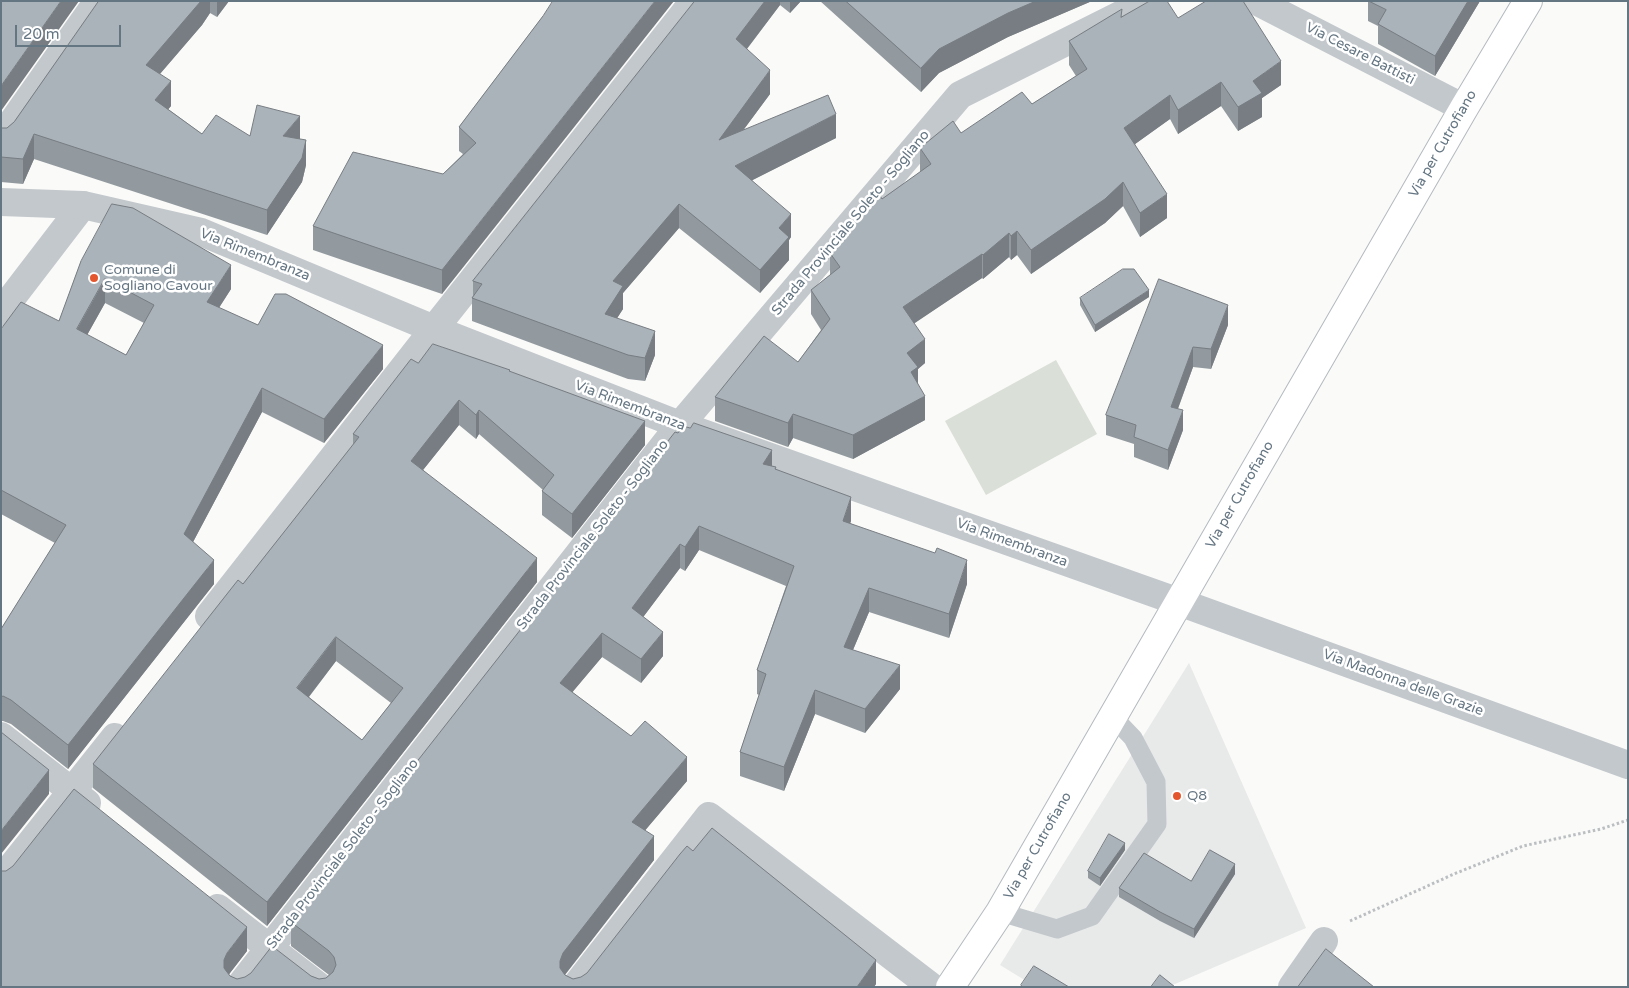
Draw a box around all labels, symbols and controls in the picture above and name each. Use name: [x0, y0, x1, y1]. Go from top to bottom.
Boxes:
scale bar: [18, 15, 124, 47]
street label: Via Cesare Battisti: [1303, 19, 1417, 89]
text: 20 m: [23, 25, 60, 43]
street label: Via per Cutrofiano: [1405, 87, 1481, 201]
street label: Strada Provinciale Soleto - Sogliano: [769, 127, 933, 319]
street label: Via Rimembranza: [198, 225, 312, 285]
place label: Comune di Sogliano Cavour: [104, 262, 213, 294]
marker: Comune di Sogliano Cavour: [88, 272, 100, 284]
street label: Via Rimembranza: [572, 377, 688, 435]
street label: Strada Provinciale Soleto - Sogliano: [514, 437, 672, 633]
street label: Via per Cutrofiano: [1202, 438, 1278, 552]
street label: Via Rimembranza: [954, 515, 1070, 571]
street label: Via Madonna delle Grazie: [1321, 646, 1485, 720]
street label: Strada Provinciale Soleto - Sogliano: [264, 756, 422, 952]
place label: Q8: [1187, 788, 1207, 804]
street label: Via per Cutrofiano: [1000, 789, 1076, 903]
marker: Q8: [1171, 790, 1183, 802]

